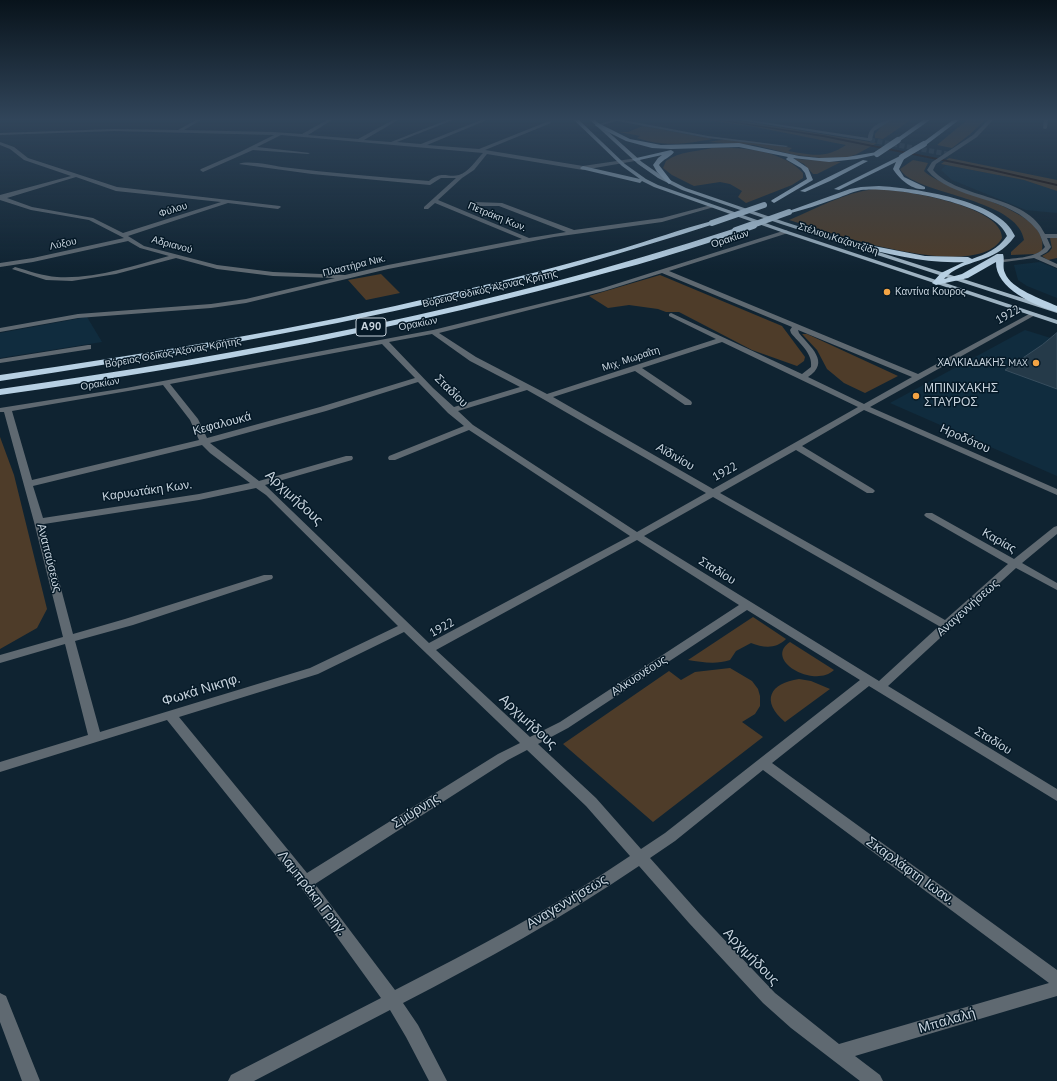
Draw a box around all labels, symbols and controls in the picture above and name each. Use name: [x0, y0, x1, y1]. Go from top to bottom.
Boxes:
street label: Φύλου: [157, 200, 189, 220]
street label: Πετράκη Κων.: [466, 200, 528, 234]
street label: Στέλιου Καζαντζίδη: [796, 220, 880, 258]
street label: Ορακίων: [709, 227, 751, 251]
street label: Αδριανού: [150, 234, 194, 256]
street label: Λύξου: [48, 235, 78, 253]
street label: Πλαστήρα Νικ.: [321, 252, 387, 280]
street label: Βόρειος Οδικός Άξονας Κρήτης: [421, 268, 559, 310]
place label: Καντίνα Κουρος: [895, 286, 966, 298]
marker: Καντίνα Κουρος: [882, 287, 892, 297]
street label: 1922: [993, 302, 1023, 328]
street label: Ορακίων: [398, 314, 438, 334]
road number: Α90: [356, 318, 386, 336]
street label: Βόρειος Οδικός Άξονας Κρήτης: [104, 335, 242, 371]
street label: Μιχ. Μωραΐτη: [601, 344, 661, 374]
place label: ΧΑΛΚΙΑΔΑΚΗΣ MAX: [937, 357, 1028, 369]
marker: ΧΑΛΚΙΑΔΑΚΗΣ MAX: [1031, 358, 1041, 368]
street label: Σταδίου: [431, 372, 471, 410]
street label: Ορακίων: [80, 375, 120, 393]
place label: ΜΠΙΝΙΧΑΚΗΣ ΣΤΑΥΡΟΣ: [924, 382, 998, 410]
marker: ΜΠΙΝΙΧΑΚΗΣ ΣΤΑΥΡΟΣ: [911, 391, 921, 401]
street label: Κεφαλουκά: [191, 409, 253, 439]
street label: Ηροδότου: [938, 422, 992, 456]
street label: Αϊδινίου: [653, 440, 697, 474]
street label: 1922: [710, 459, 740, 485]
street label: Αρχιμήδους: [261, 467, 327, 529]
street label: Καρυωτάκη Κων.: [101, 478, 193, 504]
street label: Αναπαύσεως: [34, 522, 64, 594]
street label: Καρίας: [979, 526, 1019, 556]
street label: Σταδίου: [696, 554, 738, 588]
street label: Αναγεννήσεως: [934, 576, 1002, 640]
street label: 1922: [427, 615, 457, 641]
street label: Αλκυονέους: [608, 653, 670, 699]
street label: Φωκά Νικηφ.: [160, 670, 242, 710]
street label: Αρχιμήδους: [495, 691, 561, 753]
street label: Σταδίου: [972, 724, 1014, 758]
street label: Σμύρνης: [389, 790, 443, 832]
street label: Σκαρλάφτη Ιωαν.: [863, 833, 957, 909]
street label: Λαμπράκη Γρηγ.: [274, 847, 350, 939]
street label: Αναγεννήσεως: [523, 871, 611, 933]
street label: Αρχιμήδους: [720, 925, 782, 989]
street label: Μπαλαλή: [916, 1005, 978, 1037]

